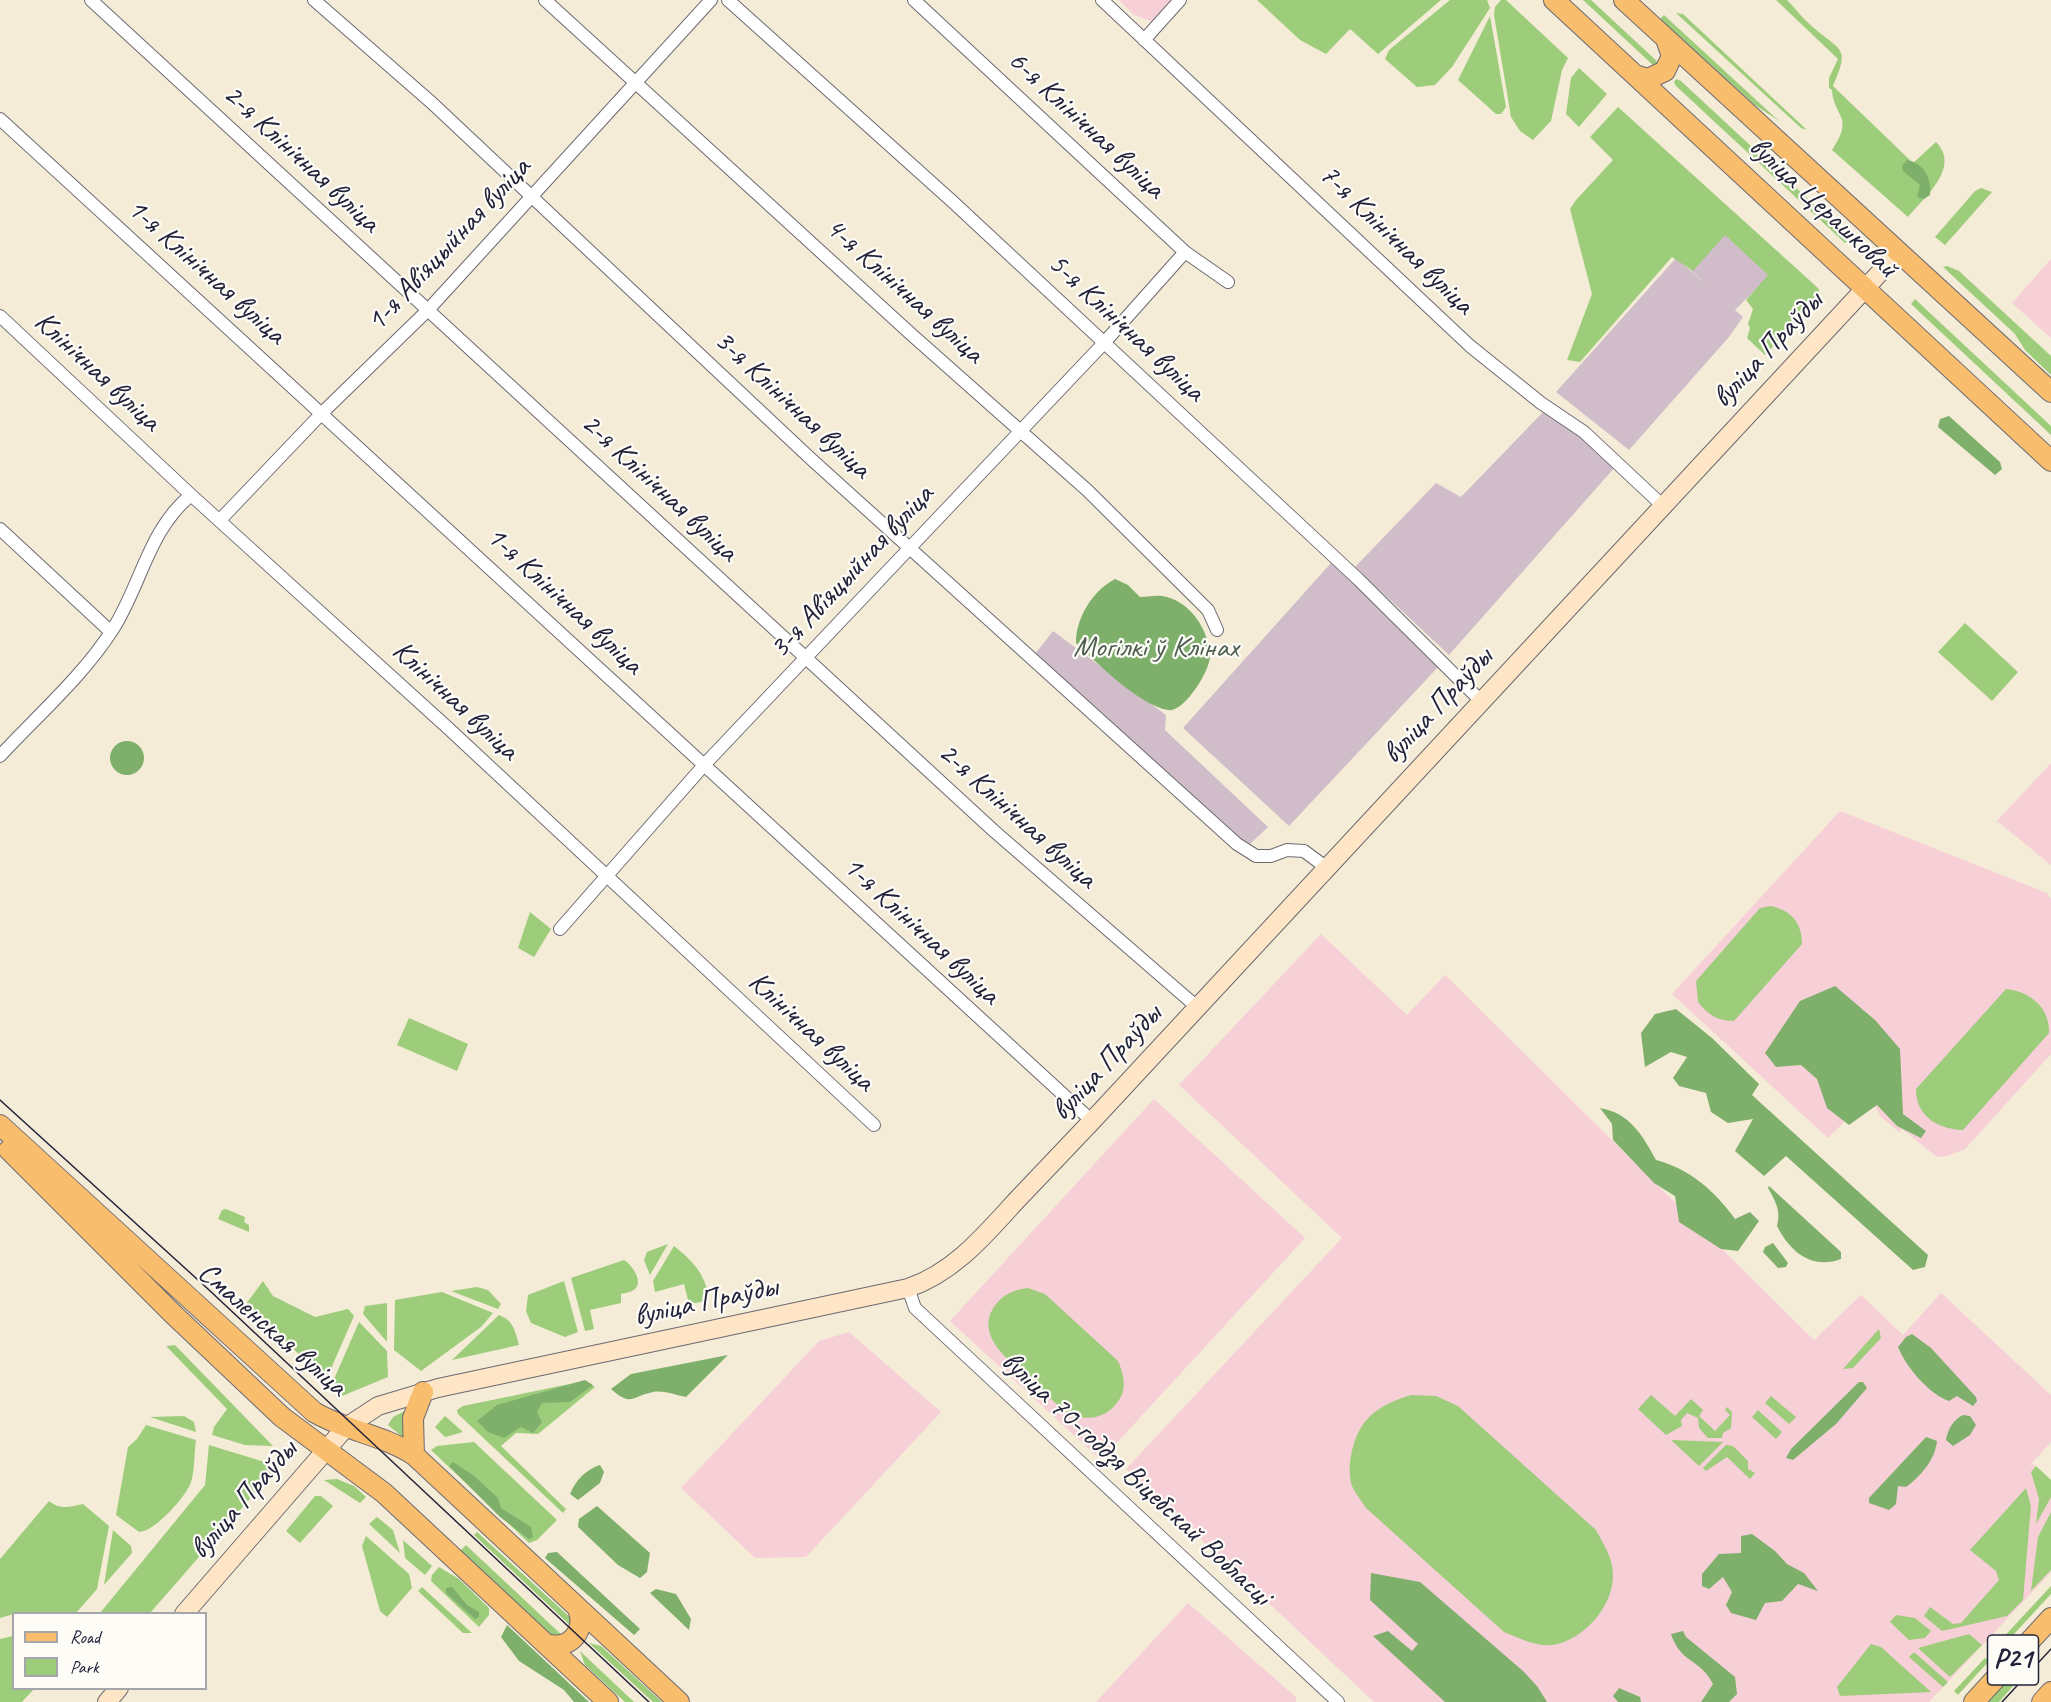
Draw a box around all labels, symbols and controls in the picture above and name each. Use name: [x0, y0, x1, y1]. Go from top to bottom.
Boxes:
street label: 6-я Клінічная вуліца: [1000, 43, 1172, 207]
street label: 2-я Клінічная вуліца: [215, 77, 387, 241]
street label: вуліца Церашковай: [1741, 130, 1905, 286]
street label: 1-я Авіяцыйная вуліца: [359, 151, 539, 339]
street label: 7-я Клінічная вуліца: [1311, 157, 1481, 323]
street label: 1-я Клінічная вуліца: [119, 191, 293, 353]
street label: 4-я Клінічная вуліца: [817, 210, 991, 372]
street label: 5-я Клінічная вуліца: [1040, 246, 1212, 410]
street label: вуліца Праўды: [1705, 284, 1831, 416]
street label: Клінічная вуліца: [26, 304, 168, 440]
street label: 3-я Клінічная вуліца: [706, 323, 878, 487]
street label: 2-я Клінічная вуліца: [573, 406, 745, 570]
street label: 3-я Авіяцыйная вуліца: [762, 478, 942, 666]
street label: 1-я Клінічная вуліца: [478, 519, 650, 683]
park label: Могілкі ў Клінах: [1073, 630, 1239, 666]
street label: Клінічная вуліца: [384, 633, 526, 769]
street label: вуліца Праўды: [1375, 640, 1501, 772]
street label: 2-я Клінічная вуліца: [930, 735, 1104, 897]
street label: 1-я Клінічная вуліца: [835, 849, 1007, 1013]
street label: Клінічная вуліца: [740, 964, 882, 1100]
street label: вуліца Праўды: [1044, 997, 1170, 1129]
street label: Смаленская вуліца: [190, 1255, 354, 1405]
street label: вуліца Праўды: [631, 1269, 781, 1335]
street label: вуліца 70-годдзя Віцебскай Вобласці: [993, 1344, 1279, 1614]
street label: вуліца Праўды: [182, 1433, 306, 1567]
legend: [12, 1612, 207, 1690]
text: Road: [70, 1626, 100, 1648]
road number: Р21: [1988, 1635, 2038, 1685]
text: Park: [70, 1656, 99, 1678]

